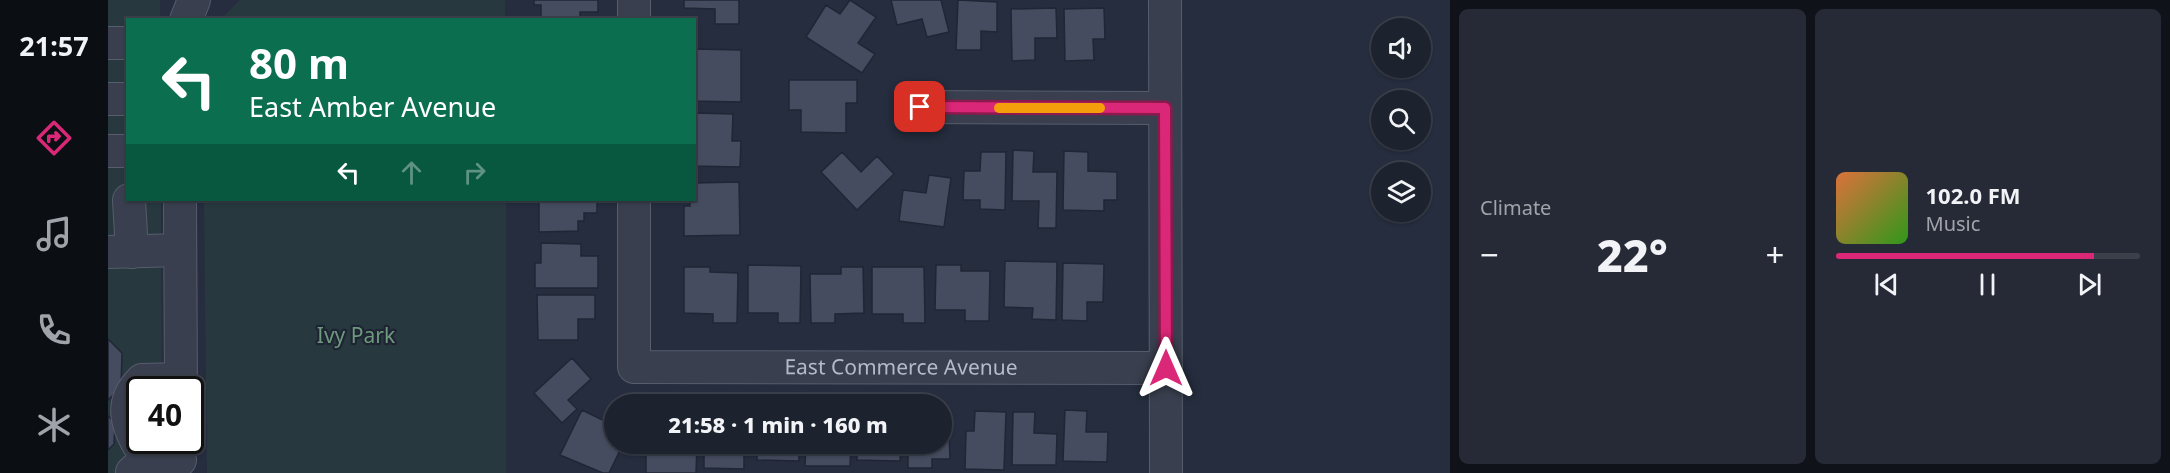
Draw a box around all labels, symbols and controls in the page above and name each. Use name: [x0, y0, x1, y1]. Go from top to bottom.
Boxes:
map controls: [1371, 18, 1431, 222]
button: sound: [1371, 18, 1431, 78]
text: 21:57: [19, 27, 89, 64]
text: 80 m: [249, 34, 349, 91]
icon: left: [150, 42, 228, 120]
pin: [894, 81, 945, 132]
text: East Amber Avenue: [249, 88, 496, 125]
icon: arrive: [903, 90, 936, 123]
button: search: [1371, 90, 1431, 150]
icon: directions: [33, 117, 75, 159]
icon: left: [332, 156, 365, 189]
icon: ahead: [395, 156, 428, 189]
icon: right: [458, 156, 491, 189]
button: layers: [1371, 162, 1431, 222]
text: 102.0 FM: [1926, 180, 2021, 210]
text: Climate: [1480, 194, 1551, 221]
text: Music: [1926, 210, 1980, 237]
icon: music: [33, 213, 75, 255]
text: 22°: [1597, 224, 1668, 285]
text: −: [1480, 232, 1499, 277]
text: +: [1766, 232, 1785, 277]
icon: previous: [1870, 268, 1903, 301]
icon: pause: [1971, 268, 2004, 301]
icon: next: [2073, 268, 2106, 301]
icon: phone: [33, 309, 75, 351]
park label: Ivy Park: [317, 321, 396, 349]
position arrow: [1134, 336, 1198, 400]
street label: East Commerce Avenue: [784, 352, 1018, 381]
speed limit sign: 40: [126, 376, 204, 454]
icon: climate: [33, 404, 75, 446]
text: 21:58 · 1 min · 160 m: [668, 409, 888, 439]

